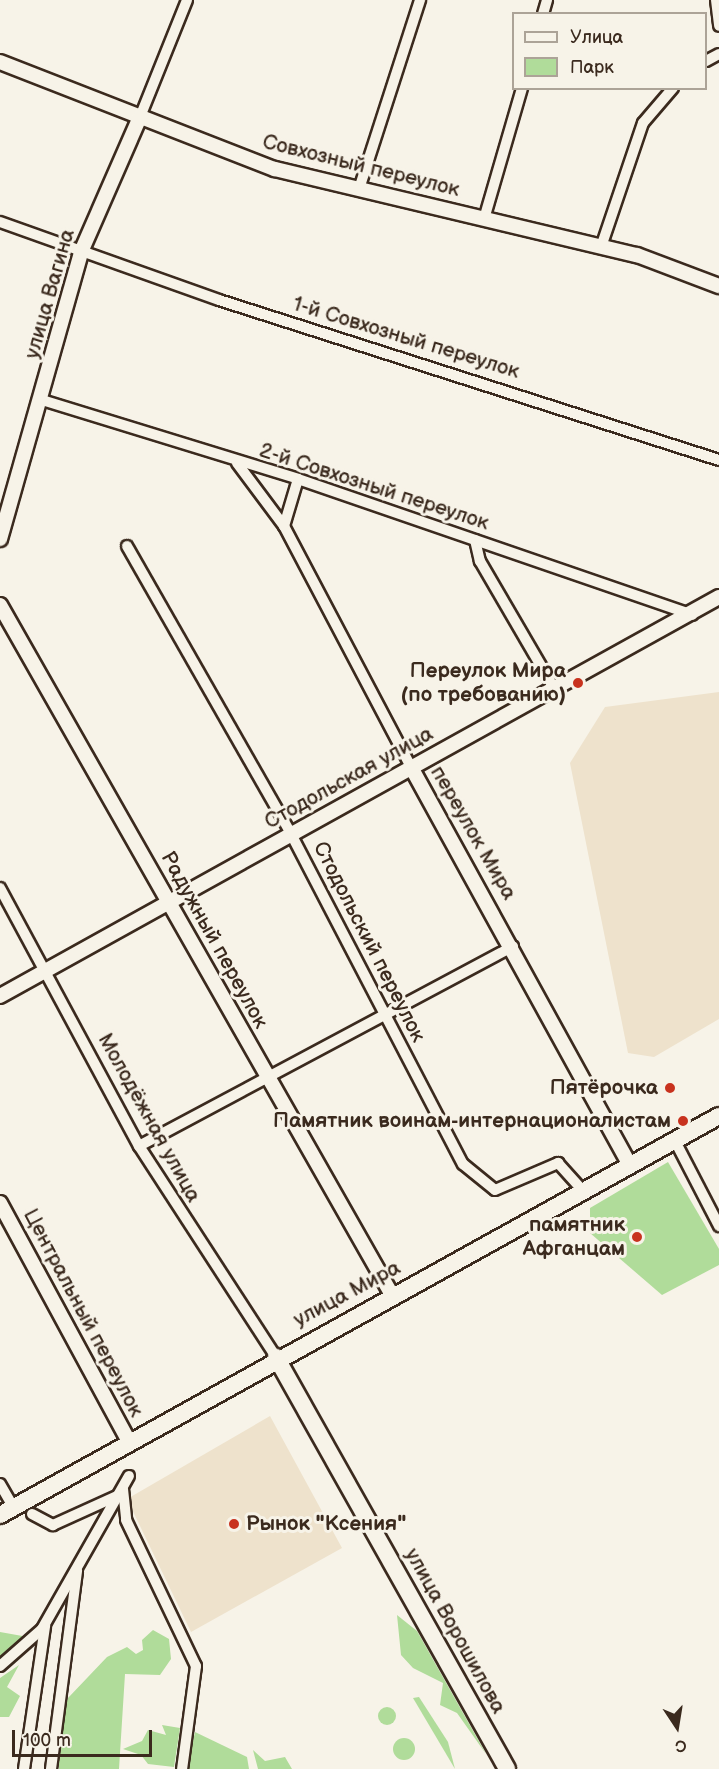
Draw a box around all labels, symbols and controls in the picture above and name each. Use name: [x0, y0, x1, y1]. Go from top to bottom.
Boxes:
legend: [512, 12, 707, 90]
text: Улица: [570, 27, 623, 48]
text: Парк: [570, 57, 614, 78]
street label: Совхозный переулок: [260, 129, 462, 203]
street label: улица Вагина: [19, 226, 81, 362]
street label: 1-й Совхозный переулок: [290, 292, 522, 384]
street label: 2-й Совхозный переулок: [256, 438, 492, 536]
place label: Переулок Мира (по требованию): [401, 658, 566, 708]
marker: Переулок Мира (по требованию): [571, 676, 585, 690]
street label: Стодольская улица: [260, 721, 438, 835]
street label: переулок Мира: [425, 762, 521, 904]
street label: Стодольский переулок: [307, 837, 431, 1047]
street label: Радужный переулок: [155, 847, 273, 1033]
street label: Молодёжная улица: [92, 1029, 206, 1207]
place label: Пятёрочка: [550, 1075, 658, 1101]
marker: Пятёрочка: [663, 1081, 677, 1095]
place label: Памятник воинам‐интернационалистам: [273, 1108, 671, 1134]
marker: Памятник воинам‐интернационалистам: [676, 1114, 690, 1128]
street label: Центральный переулок: [17, 1205, 149, 1421]
place label: памятник Афганцам: [523, 1212, 625, 1262]
marker: памятник Афганцам: [630, 1230, 644, 1244]
street label: улица Мира: [289, 1255, 405, 1333]
place label: Рынок "Ксения": [246, 1511, 406, 1537]
marker: Рынок "Ксения": [227, 1517, 241, 1531]
street label: улица Ворошилова: [399, 1544, 511, 1718]
north arrow: [647, 1697, 707, 1757]
scale bar: [15, 1718, 154, 1756]
text: 100 m: [23, 1730, 71, 1751]
text: С: [673, 1735, 688, 1756]

